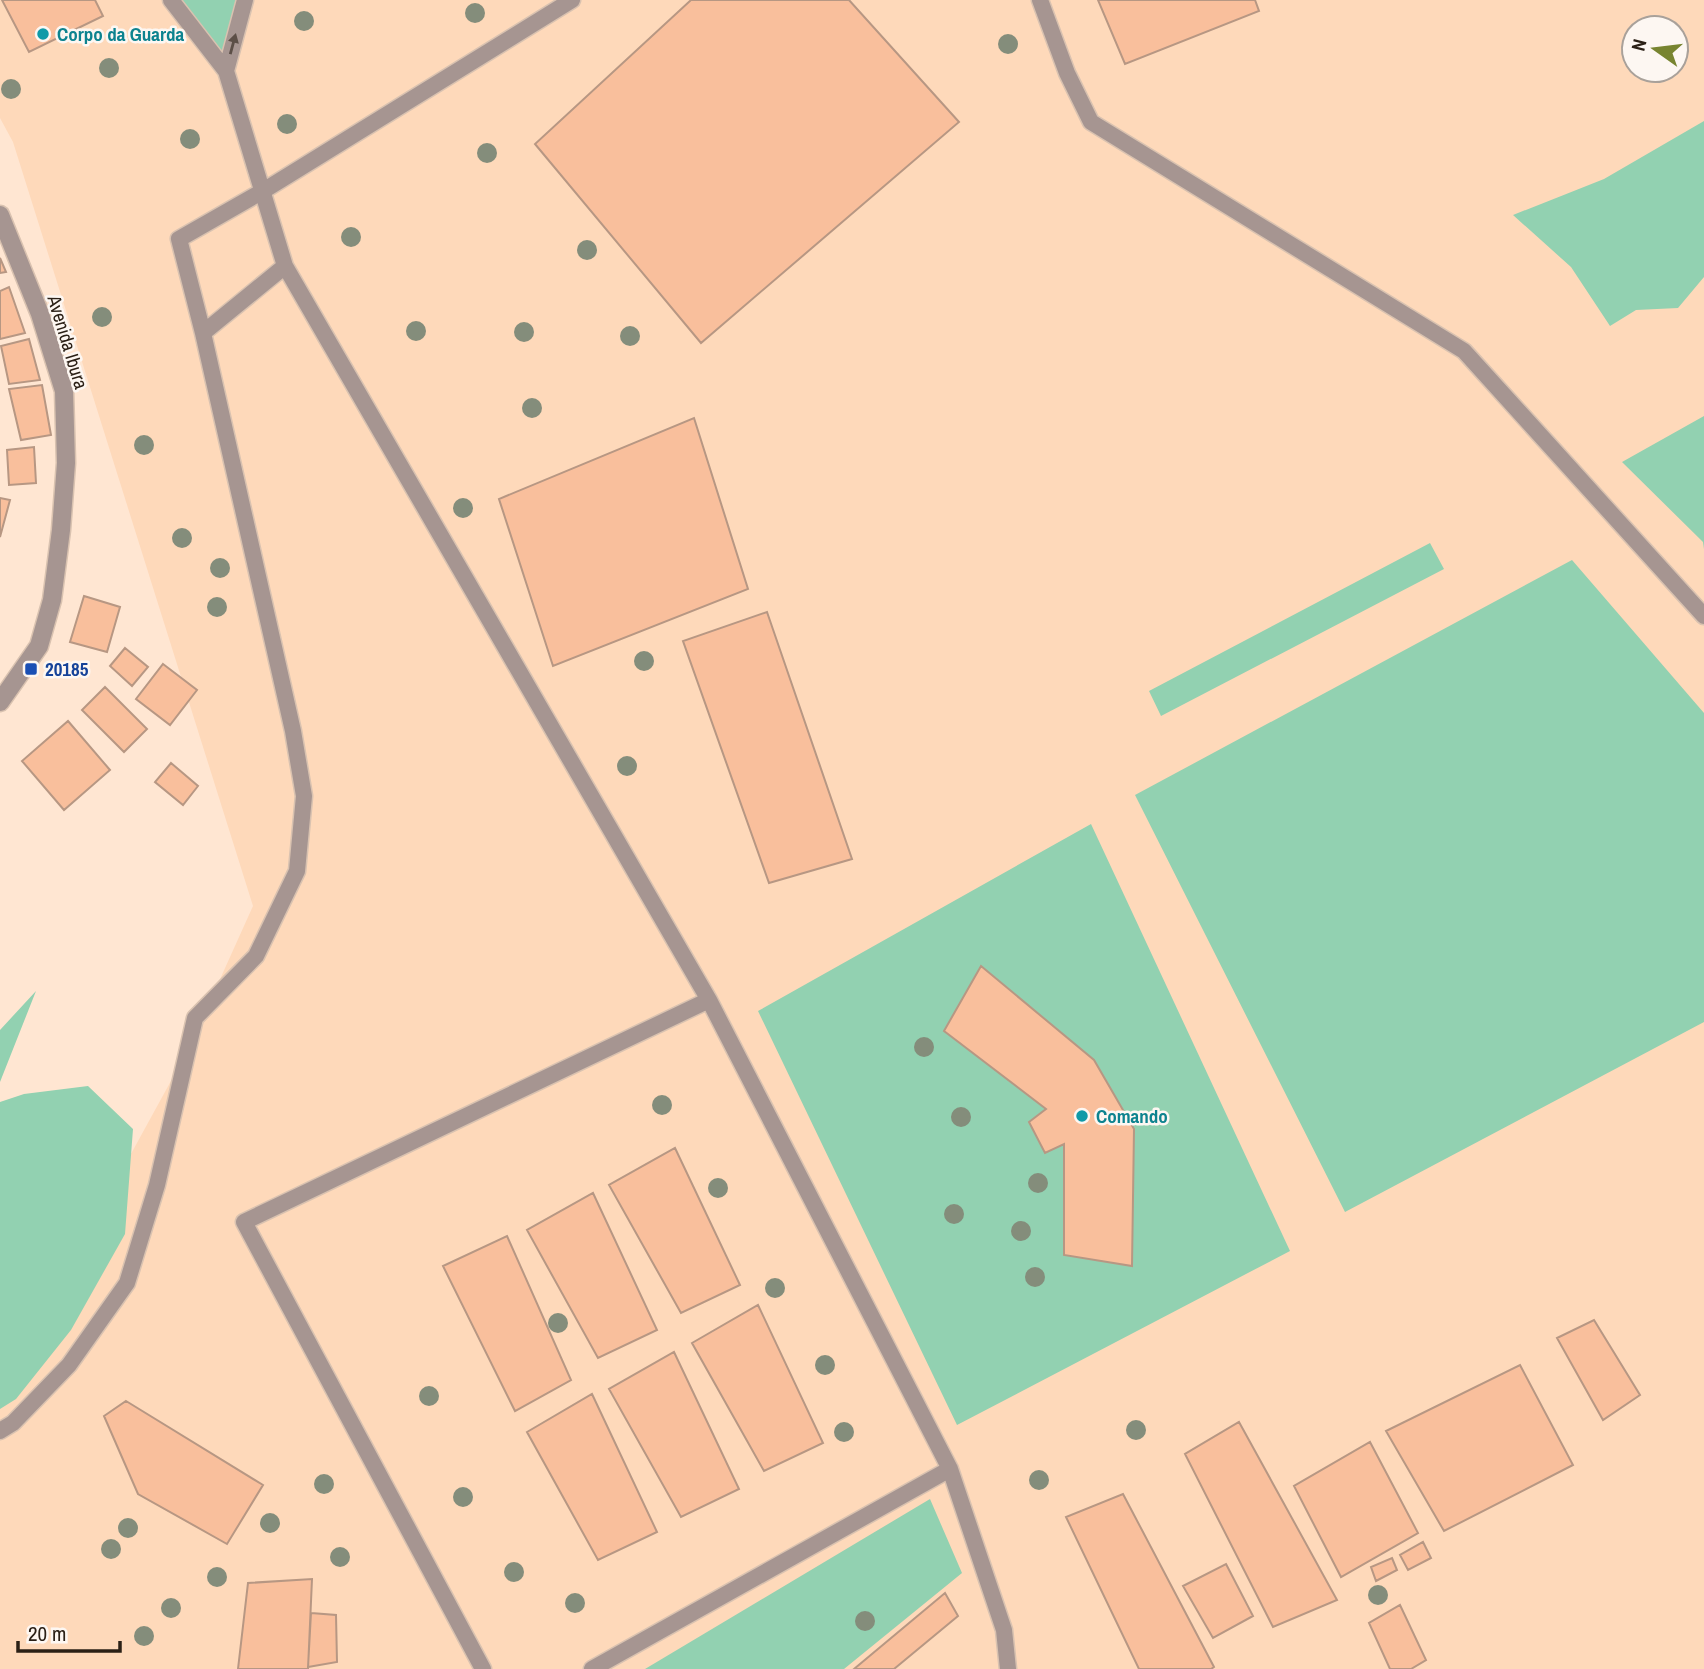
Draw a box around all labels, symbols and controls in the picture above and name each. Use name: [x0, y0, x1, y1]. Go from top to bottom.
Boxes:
north arrow: [1620, 14, 1690, 84]
place label: Corpo da Guarda: [57, 21, 185, 47]
marker: Corpo da Guarda: [35, 26, 51, 42]
one-way arrow: [228, 33, 239, 55]
text: N: [1625, 36, 1652, 53]
street label: Avenida Ibura: [41, 291, 95, 392]
place label: 20185: [45, 656, 89, 682]
marker: 20185: [23, 661, 39, 677]
place label: Comando: [1096, 1103, 1168, 1129]
marker: Comando: [1074, 1108, 1090, 1124]
scale bar: [18, 1610, 119, 1654]
text: 20 m: [28, 1619, 66, 1648]

